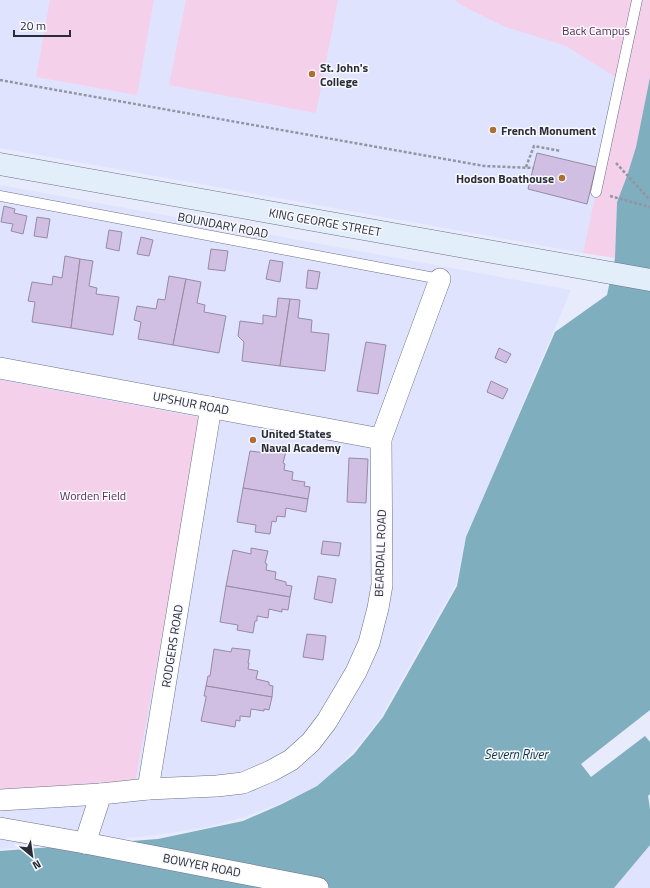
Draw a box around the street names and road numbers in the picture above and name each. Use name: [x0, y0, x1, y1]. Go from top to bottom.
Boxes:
street label: KING GEORGE STREET: [267, 203, 383, 241]
street label: BOUNDARY ROAD: [176, 207, 270, 243]
street label: UPSHUR ROAD: [151, 386, 231, 420]
street label: BEARDALL ROAD: [369, 509, 391, 597]
street label: RODGERS ROAD: [156, 603, 188, 689]
street label: BOWYER ROAD: [161, 848, 243, 882]

